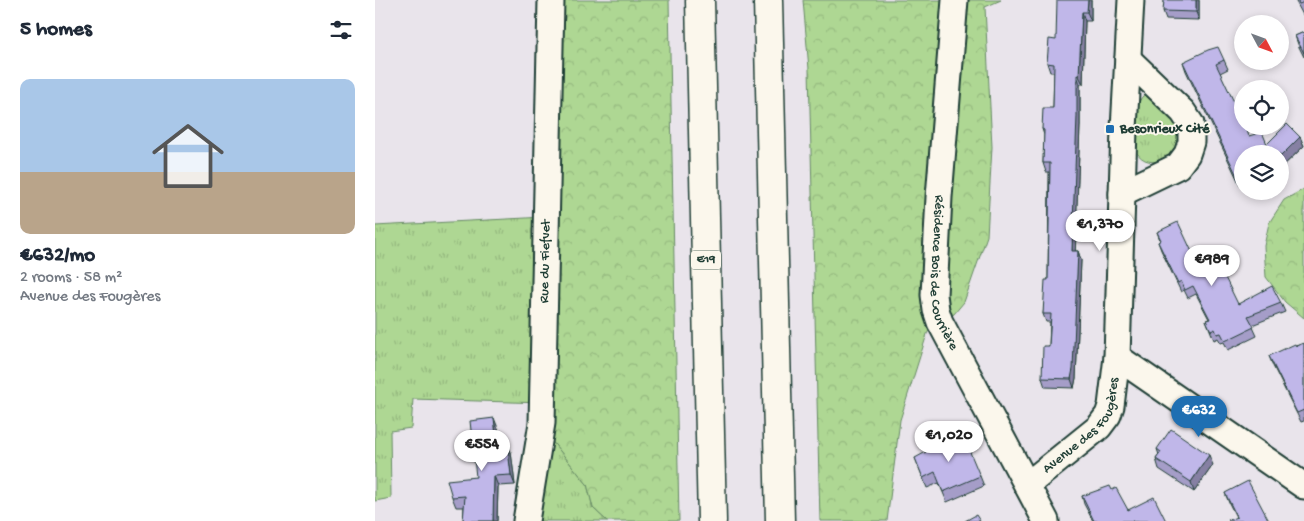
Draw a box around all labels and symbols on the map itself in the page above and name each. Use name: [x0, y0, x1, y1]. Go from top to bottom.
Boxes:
north arrow: [1234, 15, 1289, 70]
place label: Besonrieux Cité: [1119, 121, 1210, 138]
marker: Besonrieux Cité: [1104, 123, 1116, 135]
street label: Résidence Bois de Courrière: [925, 195, 962, 354]
pin: €1,370: [1059, 210, 1141, 252]
street label: Rue du Fiefvet: [536, 218, 555, 303]
pin: €989: [1182, 244, 1242, 287]
road number: E19: [691, 250, 721, 270]
street label: Avenue des Fougères: [1039, 376, 1123, 478]
pin: €632: [1169, 396, 1229, 438]
pin: €1,020: [908, 420, 990, 463]
pin: €554: [452, 430, 512, 472]

